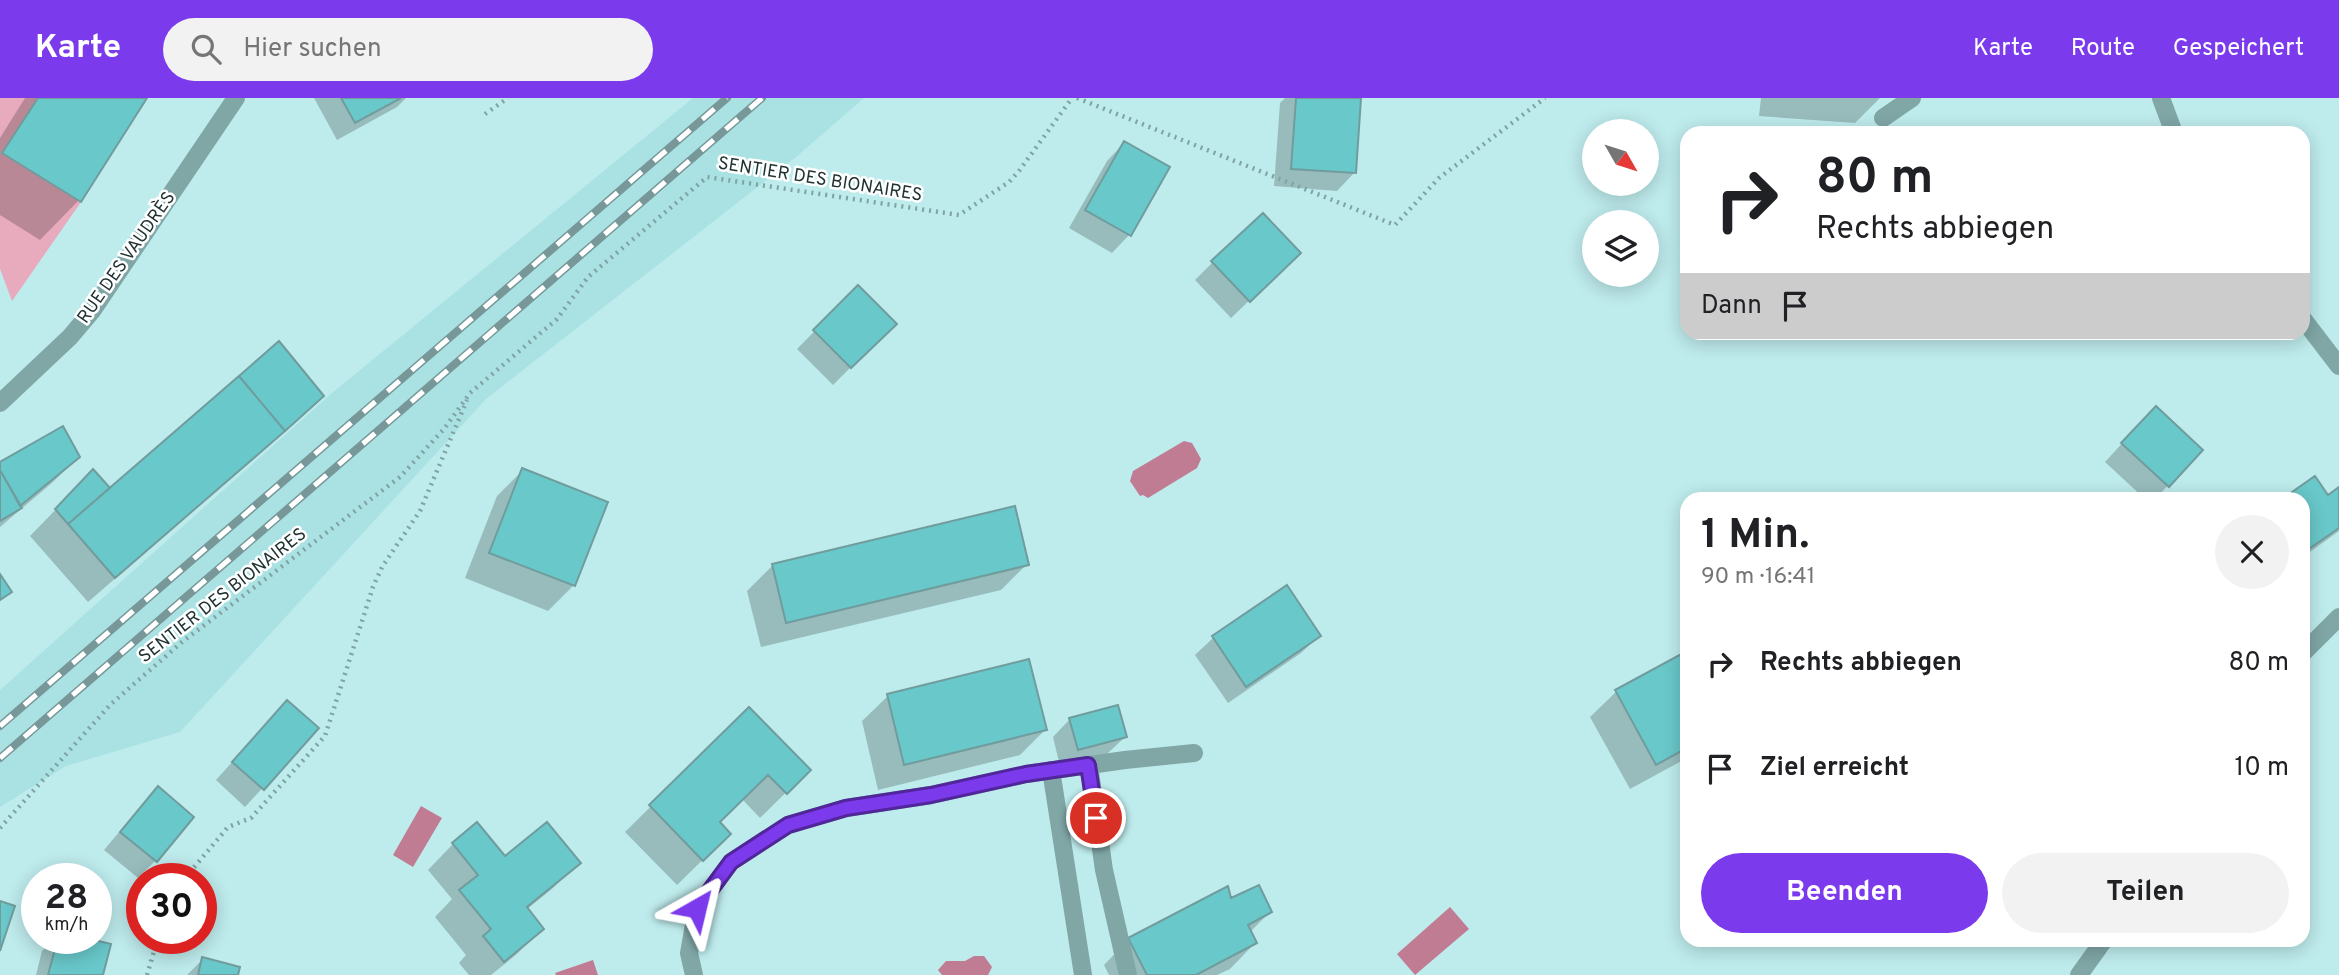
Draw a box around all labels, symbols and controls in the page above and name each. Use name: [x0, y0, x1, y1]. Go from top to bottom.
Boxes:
search box: [163, 18, 653, 81]
text: Karte: [35, 28, 121, 70]
icon: search: [187, 30, 225, 68]
text: Hier suchen: [243, 33, 382, 66]
text: Karte: [1973, 34, 2033, 64]
text: Route: [2071, 34, 2135, 64]
text: Gespeichert: [2173, 34, 2304, 64]
north arrow: [1582, 119, 1659, 196]
map controls: [1582, 119, 1659, 287]
text: 80 m: [1816, 149, 1933, 211]
street label: SENTIER DES BIONAIRES: [716, 152, 924, 208]
icon: right: [1701, 154, 1792, 245]
street label: RUE DES VAUDRÈS: [71, 186, 181, 328]
button: layers: [1582, 210, 1659, 287]
text: Rechts abbiegen: [1816, 210, 2054, 250]
icon: arrive: [1776, 287, 1814, 325]
text: Dann: [1701, 290, 1762, 323]
text: 1 Min.: [1701, 510, 1810, 563]
button: close: [2215, 515, 2289, 589]
street label: SENTIER DES BIONAIRES: [134, 523, 312, 669]
text: 90 m · 16:41: [1701, 563, 1815, 592]
icon: right: [1701, 645, 1739, 683]
text: Rechts abbiegen: [1760, 647, 1962, 680]
text: 80 m: [2229, 647, 2289, 680]
icon: arrive: [1701, 750, 1739, 788]
text: Ziel erreicht: [1760, 752, 1909, 785]
text: 10 m: [2234, 752, 2289, 785]
pin: [1066, 788, 1126, 848]
icon: arrive: [1077, 799, 1115, 837]
button: Beenden: [1701, 853, 1988, 933]
button: Teilen: [2002, 853, 2289, 933]
speed limit sign: 30: [126, 863, 217, 954]
position arrow: [660, 871, 734, 945]
text: 28: [45, 877, 88, 921]
text: km/h: [45, 914, 88, 937]

